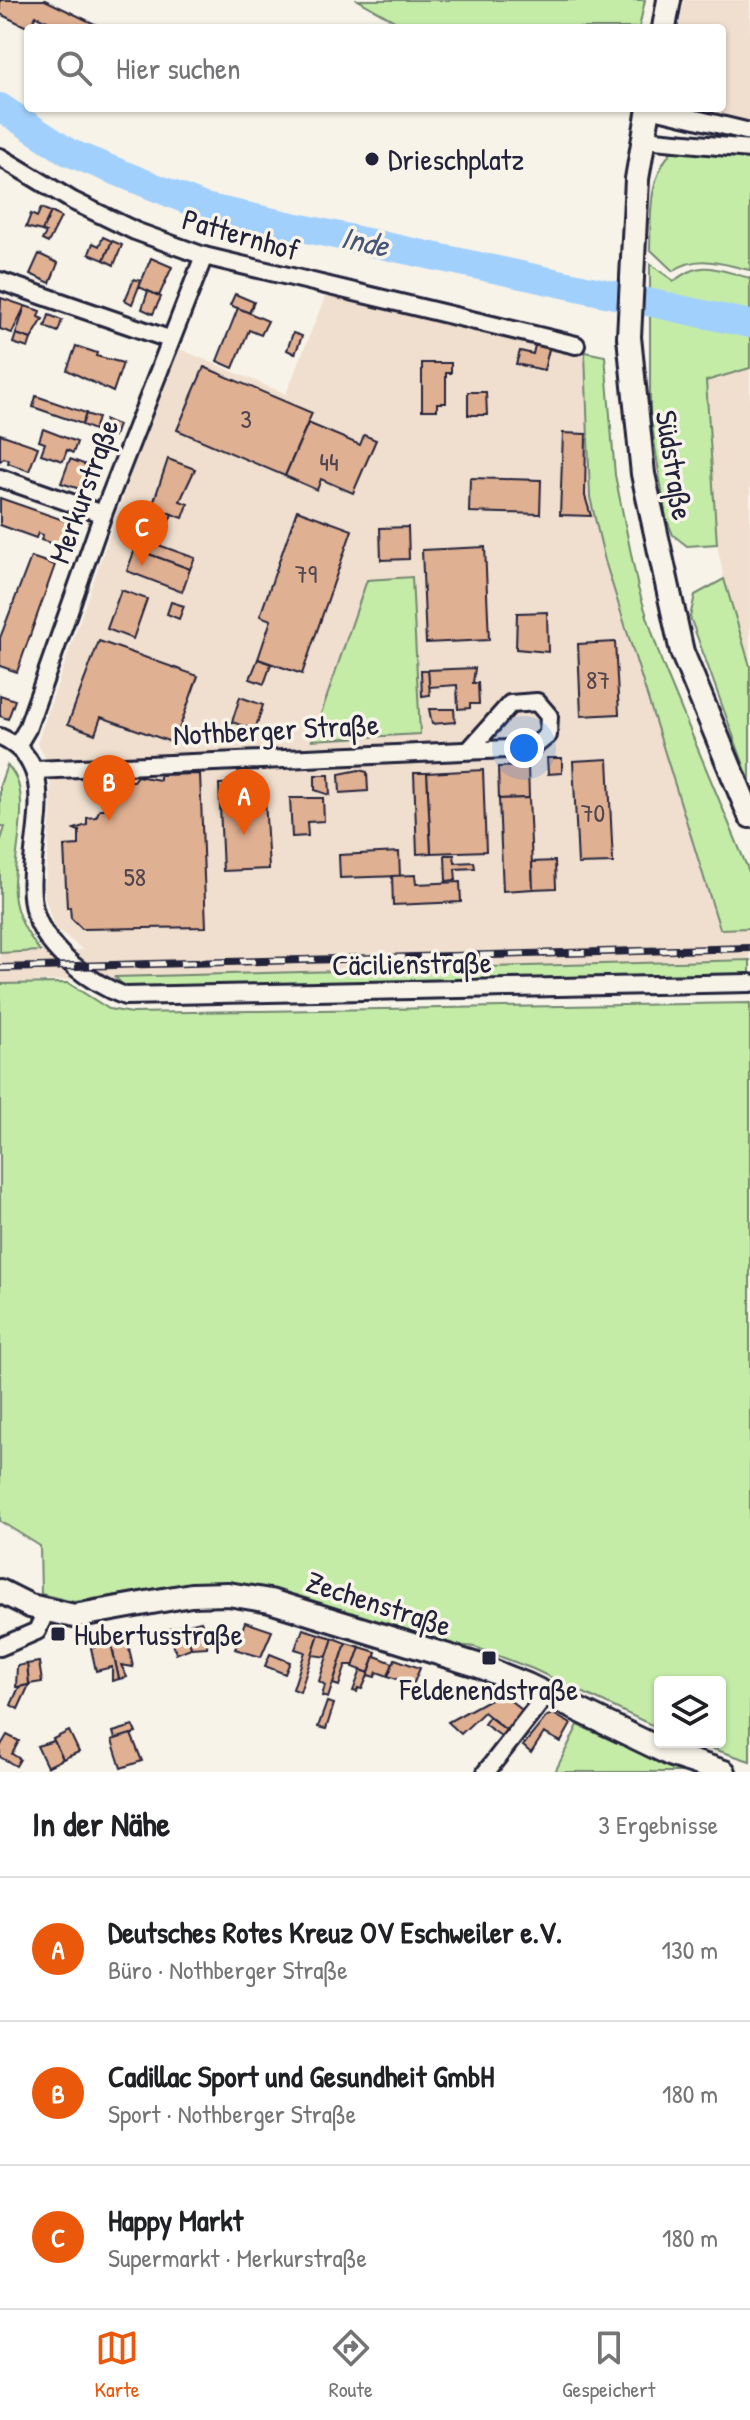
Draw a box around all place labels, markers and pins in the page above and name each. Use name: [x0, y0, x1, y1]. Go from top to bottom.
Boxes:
place label: Drieschplatz: [388, 139, 524, 179]
marker: Drieschplatz: [363, 150, 381, 168]
pin: C: [116, 500, 168, 566]
pin: B: [83, 755, 135, 821]
pin: A: [218, 769, 270, 835]
place label: Hubertusstraße: [74, 1614, 243, 1654]
marker: Hubertusstraße: [49, 1625, 67, 1643]
marker: Feldenendstraße: [480, 1649, 498, 1667]
place label: Feldenendstraße: [399, 1669, 578, 1709]

